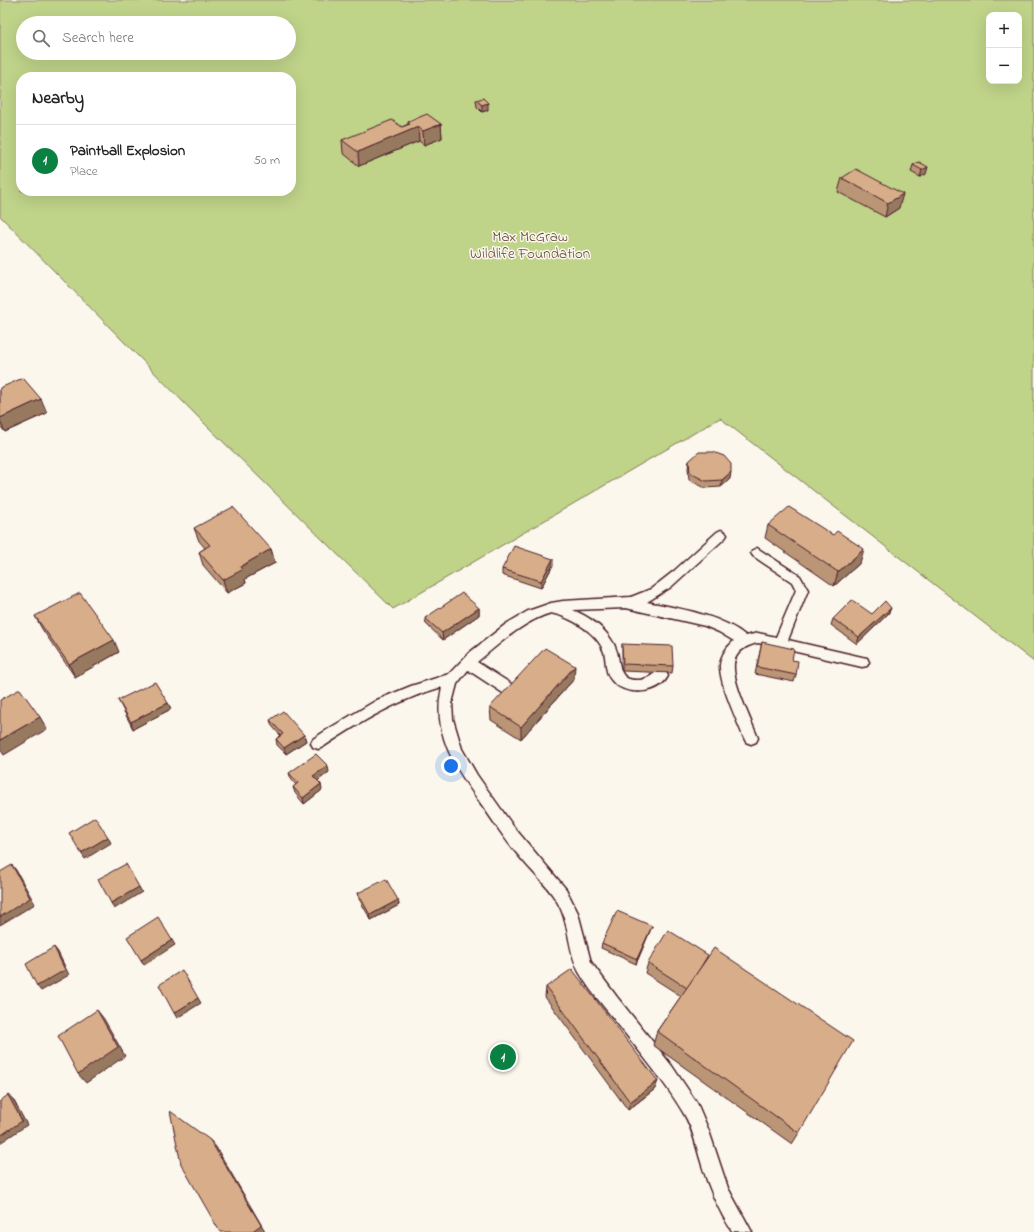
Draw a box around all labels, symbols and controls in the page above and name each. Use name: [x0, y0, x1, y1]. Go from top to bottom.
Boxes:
map controls: [986, 12, 1022, 84]
button: +: [986, 12, 1022, 48]
search box: [16, 16, 296, 60]
icon: search: [30, 27, 52, 49]
text: Search here: [62, 27, 134, 49]
button: −: [986, 48, 1022, 84]
text: Nearby: [32, 86, 84, 111]
text: Paintball Explosion: [70, 140, 185, 162]
text: 1: [43, 151, 47, 170]
text: 50 m: [254, 151, 280, 170]
text: Place: [70, 162, 98, 181]
park label: Max McGraw Wildlife Foundation: [470, 226, 590, 265]
your location: [441, 756, 461, 776]
pin: 1: [490, 1042, 516, 1072]

